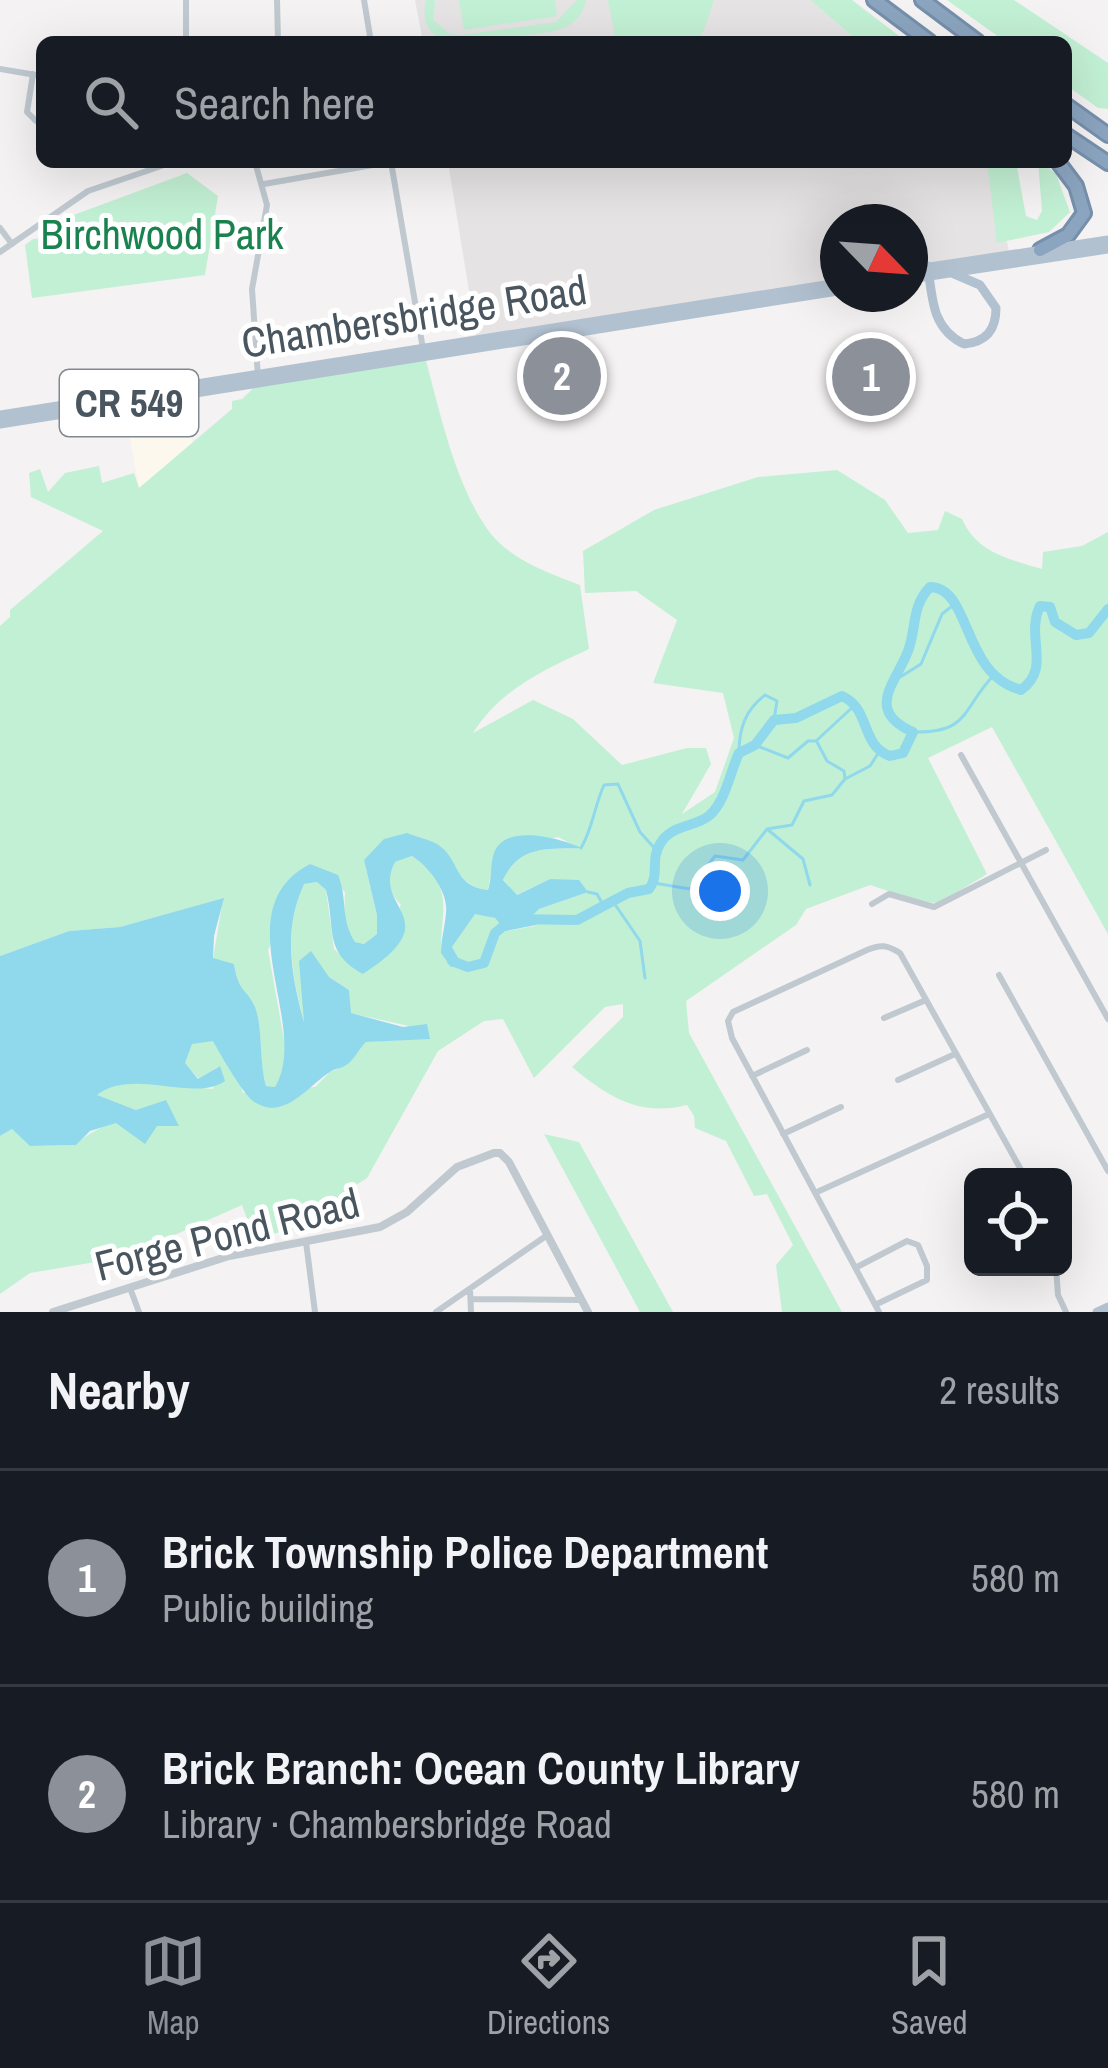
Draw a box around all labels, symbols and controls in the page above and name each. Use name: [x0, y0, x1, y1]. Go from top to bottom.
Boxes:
search box: [36, 36, 1072, 168]
icon: search: [78, 69, 144, 135]
text: Search here: [174, 72, 375, 133]
north arrow: [820, 204, 928, 312]
park label: Birchwood Park: [40, 206, 284, 262]
street label: Chambersbridge Road: [238, 261, 590, 371]
pin: 2: [523, 331, 601, 421]
pin: 1: [832, 332, 910, 422]
road number: CR 549: [60, 370, 198, 436]
your location: [690, 861, 750, 921]
map controls: [964, 1168, 1072, 1276]
button: locate: [964, 1168, 1072, 1276]
street label: Forge Pond Road: [89, 1174, 365, 1294]
text: Nearby: [48, 1356, 190, 1425]
text: 2 results: [939, 1364, 1060, 1416]
text: Brick Township Police Department: [162, 1521, 768, 1582]
text: 1: [78, 1552, 96, 1604]
text: 580 m: [971, 1552, 1060, 1604]
text: Public building: [162, 1582, 374, 1634]
text: Brick Branch: Ocean County Library: [162, 1737, 800, 1798]
text: 2: [78, 1768, 96, 1820]
text: 580 m: [971, 1768, 1060, 1820]
text: Library · Chambersbridge Road: [162, 1798, 612, 1850]
tab: Map: [140, 1928, 206, 2044]
tab: Directions: [487, 1928, 610, 2044]
tab: Saved: [891, 1928, 968, 2044]

